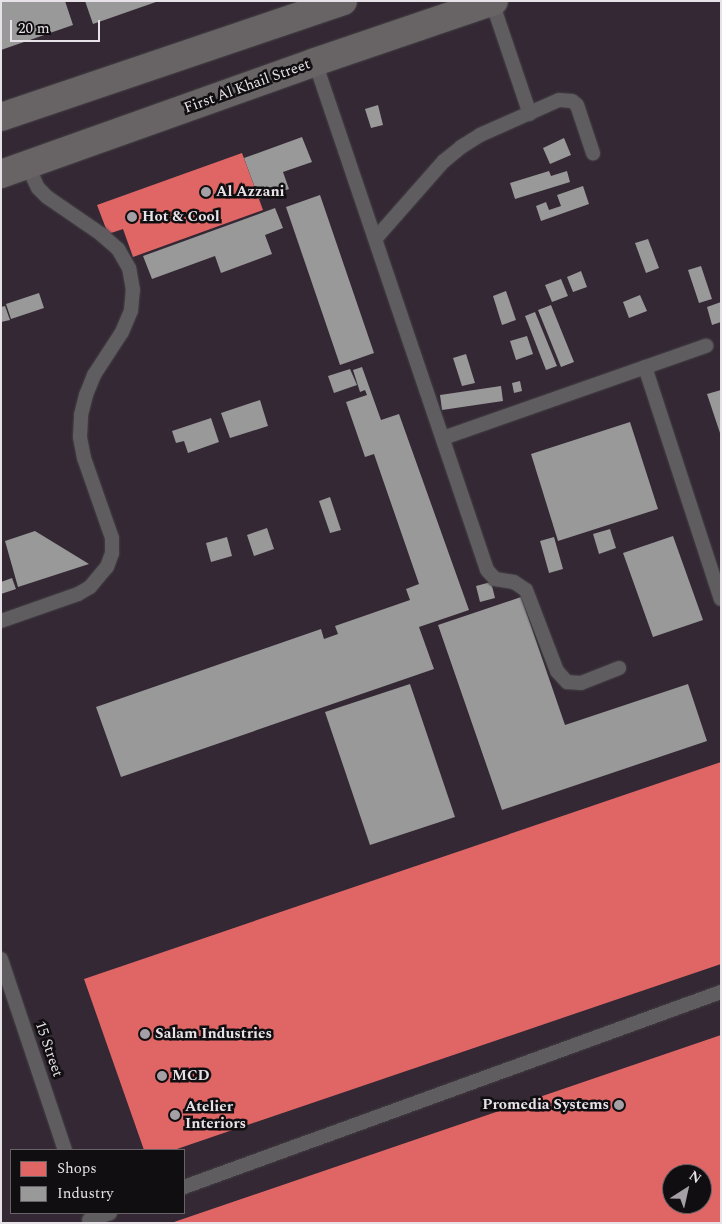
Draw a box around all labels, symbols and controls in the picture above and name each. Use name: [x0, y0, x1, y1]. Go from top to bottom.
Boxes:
scale bar: [12, 10, 102, 42]
text: 20 m: [18, 17, 50, 40]
street label: First Al Khail Street: [181, 55, 313, 117]
place label: Al Azzani: [216, 183, 285, 201]
marker: Al Azzani: [200, 186, 212, 198]
place label: Hot & Cool: [142, 208, 220, 226]
marker: Hot & Cool: [126, 211, 138, 223]
street label: 15 Street: [31, 1019, 67, 1079]
place label: Salam Industries: [155, 1025, 272, 1043]
marker: Salam Industries: [139, 1028, 151, 1040]
place label: MCD: [172, 1067, 210, 1085]
marker: MCD: [156, 1070, 168, 1082]
place label: Promedia Systems: [482, 1096, 609, 1114]
place label: Atelier Interiors: [185, 1097, 246, 1132]
marker: Promedia Systems: [613, 1099, 625, 1111]
marker: Atelier Interiors: [169, 1109, 181, 1121]
legend: [10, 1149, 185, 1214]
text: Shops: [57, 1157, 97, 1180]
north arrow: [662, 1164, 712, 1214]
text: N: [685, 1165, 706, 1189]
text: Industry: [57, 1182, 113, 1205]

